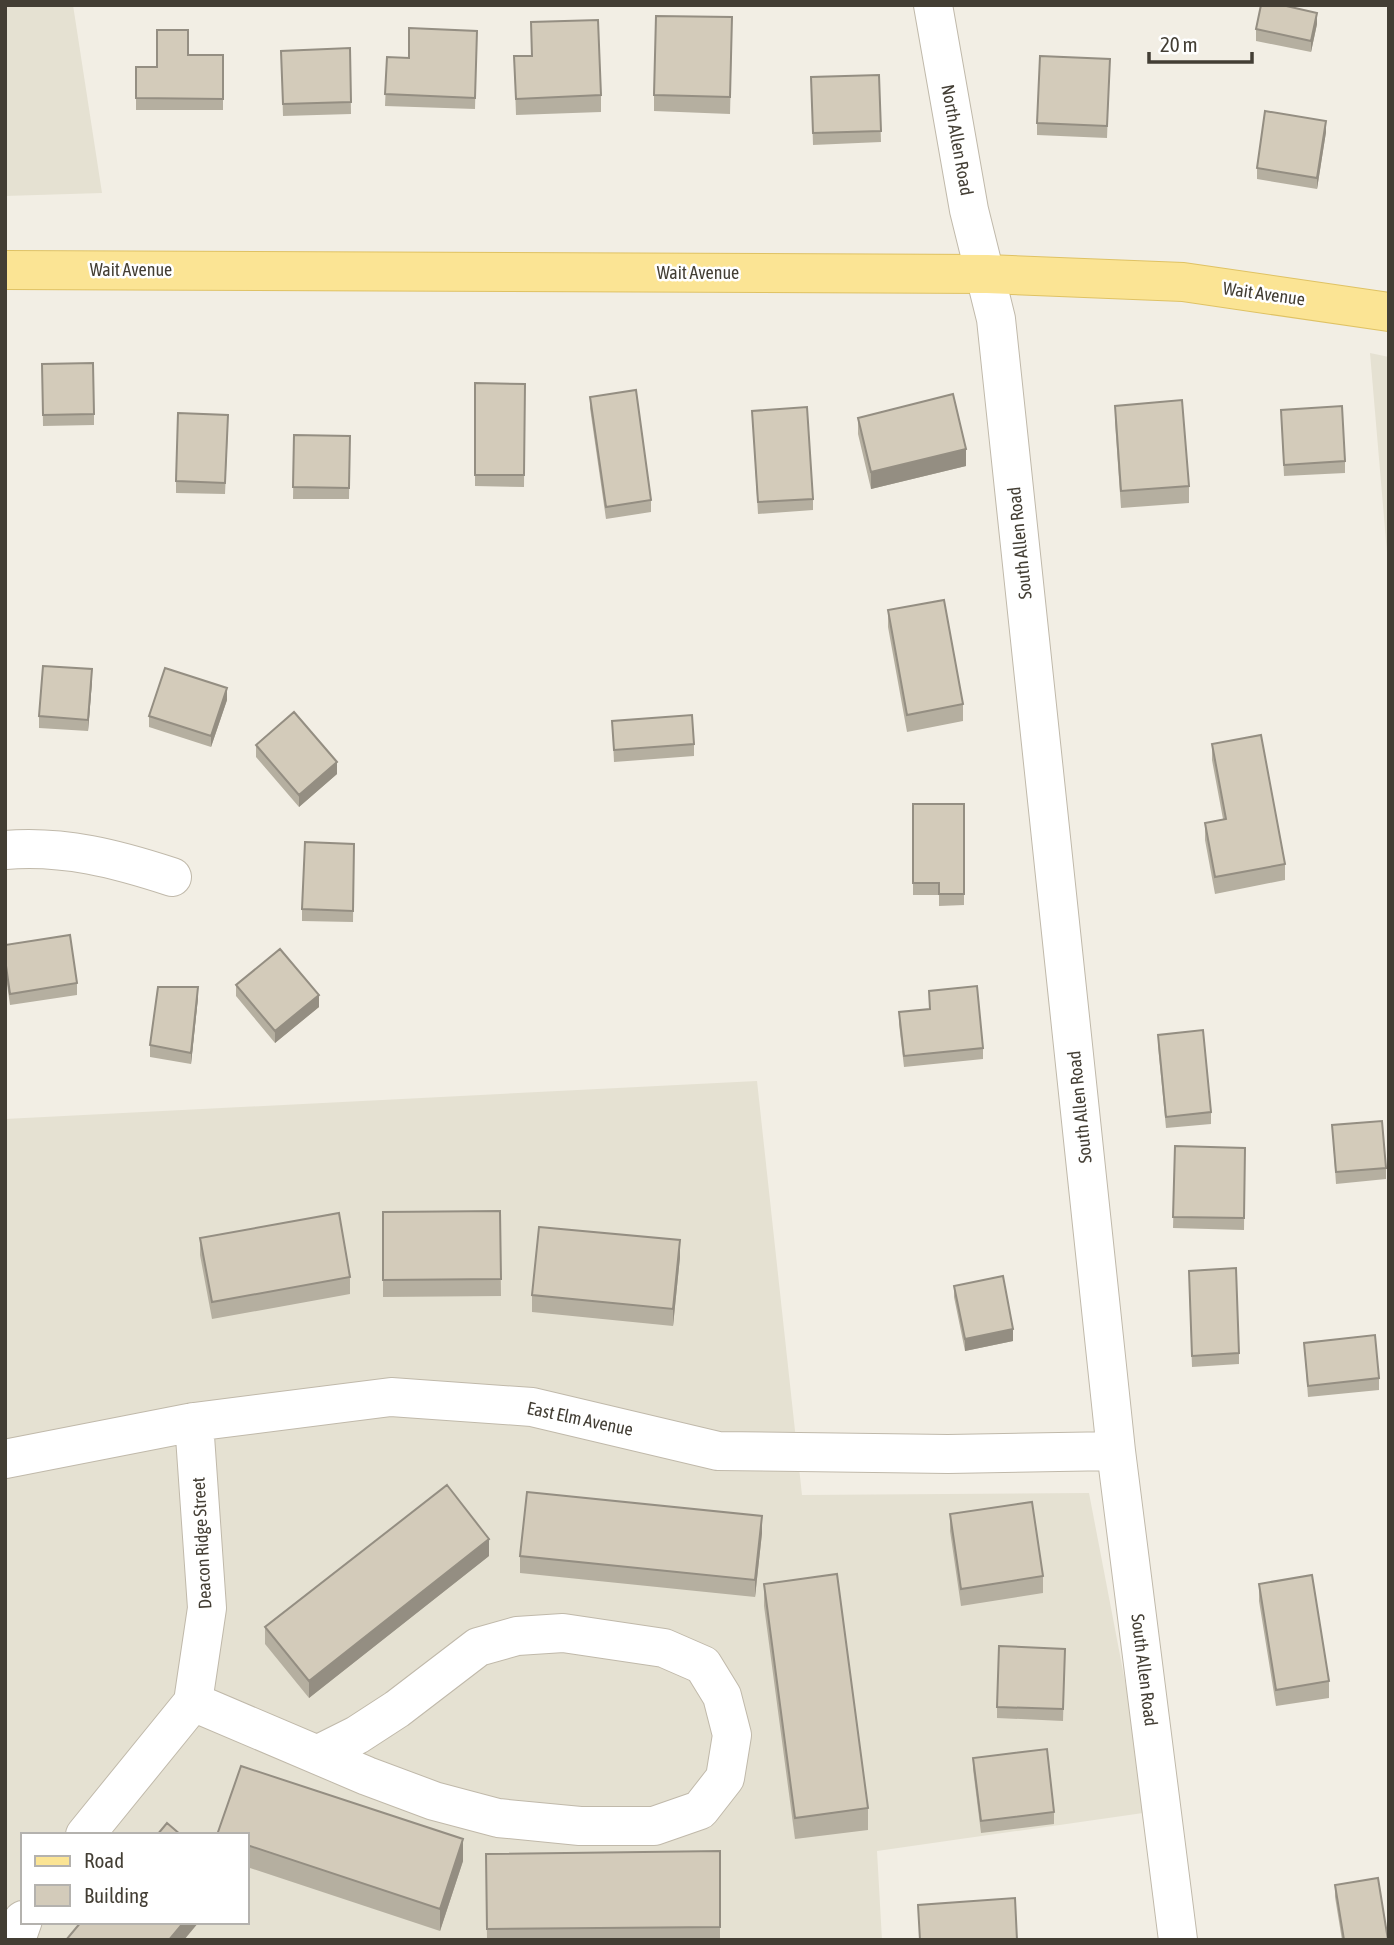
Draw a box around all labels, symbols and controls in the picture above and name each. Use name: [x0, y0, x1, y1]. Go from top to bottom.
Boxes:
scale bar: [1149, 21, 1252, 65]
text: 20 m: [1160, 32, 1198, 56]
street label: North Allen Road: [937, 83, 978, 197]
street label: Wait Avenue: [90, 259, 172, 280]
street label: Wait Avenue: [657, 262, 739, 283]
street label: Wait Avenue: [1222, 277, 1306, 310]
street label: South Allen Road: [1003, 486, 1036, 600]
street label: South Allen Road: [1063, 1050, 1096, 1164]
street label: East Elm Avenue: [525, 1397, 635, 1440]
street label: Deacon Ridge Street: [188, 1477, 215, 1610]
street label: South Allen Road: [1127, 1613, 1162, 1727]
legend: [21, 1833, 248, 1924]
text: Road: [84, 1848, 124, 1872]
text: Building: [84, 1883, 148, 1907]

